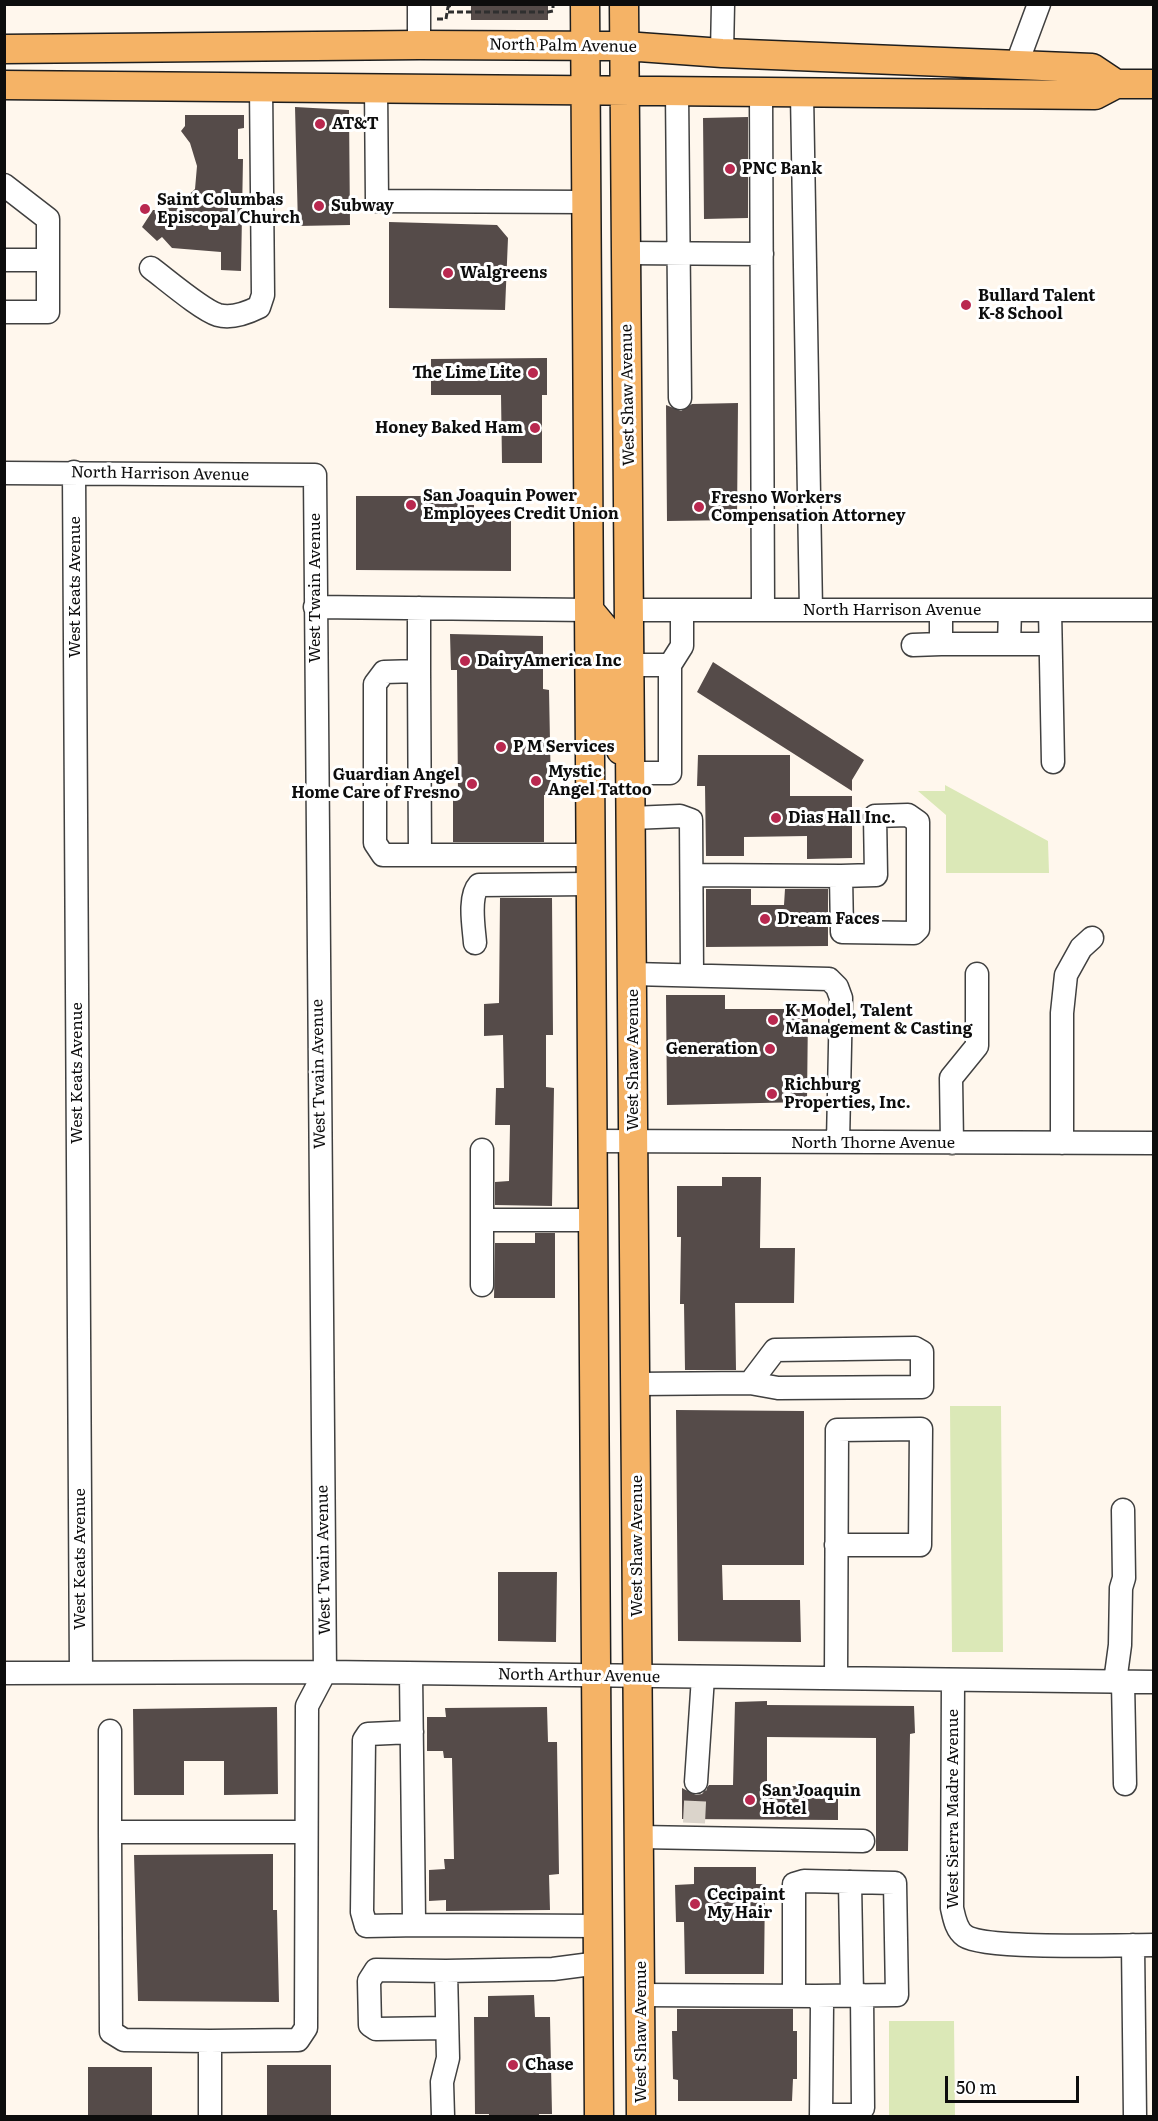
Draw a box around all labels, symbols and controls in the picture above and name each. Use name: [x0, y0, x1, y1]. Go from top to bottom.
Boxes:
street label: North Palm Avenue: [489, 35, 637, 57]
place label: AT&T: [332, 114, 379, 134]
marker: AT&T: [313, 117, 327, 131]
place label: PNC Bank: [742, 159, 822, 179]
marker: PNC Bank: [723, 162, 737, 176]
place label: Saint Columbas Episcopal Church: [157, 190, 300, 228]
place label: Subway: [331, 196, 394, 216]
marker: Subway: [312, 199, 326, 213]
marker: Saint Columbas Episcopal Church: [138, 202, 152, 216]
place label: Walgreens: [460, 263, 547, 283]
marker: Walgreens: [441, 266, 455, 280]
place label: Bullard Talent K-8 School: [978, 286, 1095, 324]
marker: Bullard Talent K-8 School: [959, 298, 973, 312]
street label: West Shaw Avenue: [617, 324, 639, 466]
place label: The Lime Lite: [412, 363, 521, 383]
marker: The Lime Lite: [526, 366, 540, 380]
place label: Honey Baked Ham: [375, 418, 523, 438]
marker: Honey Baked Ham: [528, 421, 542, 435]
street label: North Harrison Avenue: [71, 463, 249, 485]
place label: San Joaquin Power Employees Credit Union: [423, 486, 619, 524]
place label: Fresno Workers Compensation Attorney: [711, 488, 905, 526]
marker: San Joaquin Power Employees Credit Union: [404, 498, 418, 512]
marker: Fresno Workers Compensation Attorney: [692, 500, 706, 514]
street label: West Twain Avenue: [305, 513, 325, 663]
street label: West Keats Avenue: [65, 516, 85, 658]
street label: North Harrison Avenue: [803, 600, 981, 620]
place label: DairyAmerica Inc: [477, 651, 622, 671]
marker: DairyAmerica Inc: [458, 654, 472, 668]
place label: P M Services: [513, 737, 614, 757]
marker: P M Services: [494, 740, 508, 754]
place label: Mystic Angel Tattoo: [548, 762, 652, 800]
place label: Guardian Angel Home Care of Fresno: [291, 765, 460, 803]
marker: Mystic Angel Tattoo: [529, 774, 543, 788]
marker: Guardian Angel Home Care of Fresno: [465, 777, 479, 791]
place label: Dias Hall Inc.: [788, 808, 896, 828]
marker: Dias Hall Inc.: [769, 811, 783, 825]
place label: Dream Faces: [777, 909, 879, 929]
marker: Dream Faces: [758, 912, 772, 926]
street label: West Shaw Avenue: [623, 989, 643, 1131]
street label: West Twain Avenue: [308, 999, 330, 1149]
place label: K Model, Talent Management & Casting: [785, 1001, 972, 1039]
street label: West Keats Avenue: [67, 1002, 87, 1144]
marker: K Model, Talent Management & Casting: [766, 1013, 780, 1027]
place label: Generation: [666, 1039, 758, 1059]
marker: Generation: [763, 1042, 777, 1056]
place label: Richburg Properties, Inc.: [784, 1075, 911, 1113]
marker: Richburg Properties, Inc.: [765, 1087, 779, 1101]
street label: North Thorne Avenue: [791, 1133, 955, 1153]
street label: West Shaw Avenue: [627, 1475, 647, 1617]
street label: West Twain Avenue: [313, 1485, 335, 1635]
street label: West Keats Avenue: [70, 1488, 90, 1630]
street label: North Arthur Avenue: [498, 1665, 660, 1687]
street label: West Sierra Madre Avenue: [943, 1709, 963, 1909]
place label: San Joaquin Hotel: [762, 1781, 861, 1819]
marker: San Joaquin Hotel: [743, 1793, 757, 1807]
place label: Cecipaint My Hair: [707, 1885, 785, 1923]
marker: Cecipaint My Hair: [688, 1897, 702, 1911]
street label: West Shaw Avenue: [631, 1961, 651, 2103]
place label: Chase: [525, 2055, 574, 2075]
marker: Chase: [506, 2058, 520, 2072]
scale bar: [948, 2064, 1082, 2102]
text: 50 m: [956, 2073, 997, 2100]

